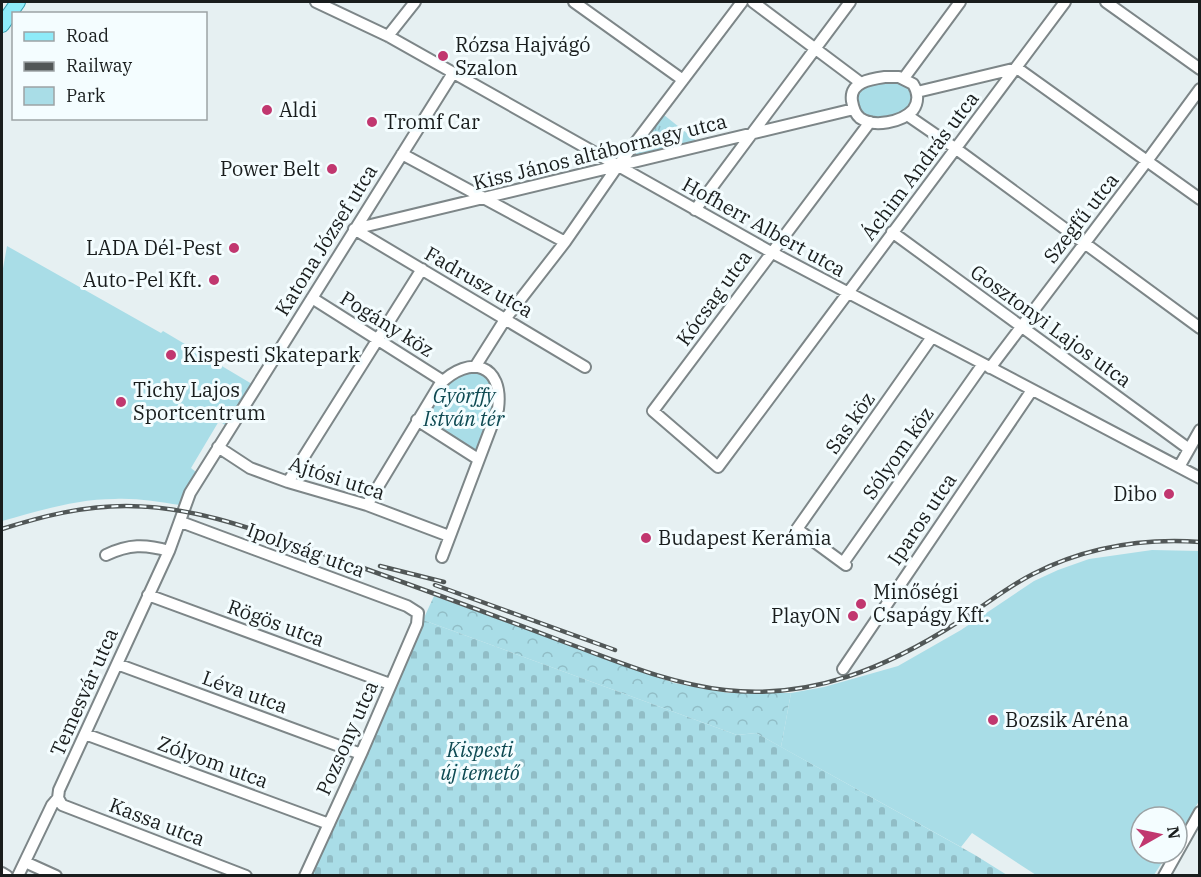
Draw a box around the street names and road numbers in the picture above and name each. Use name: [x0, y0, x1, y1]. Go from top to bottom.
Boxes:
street label: Áchim András utca: [855, 86, 985, 246]
street label: Kiss János altábornagy utca: [470, 107, 730, 196]
street label: Katona József utca: [268, 159, 383, 321]
street label: Szegfű utca: [1037, 167, 1124, 268]
street label: Hofherr Albert utca: [678, 170, 851, 283]
street label: Fadrusz utca: [420, 240, 539, 324]
street label: Kócsag utca: [670, 244, 758, 351]
street label: Gosztonyi Lajos utca: [965, 258, 1137, 393]
street label: Pogány köz: [335, 284, 439, 363]
street label: Sas köz: [819, 386, 881, 459]
street label: Sólyom köz: [856, 401, 939, 504]
street label: Ajtósi utca: [286, 449, 389, 506]
street label: Iparos utca: [881, 467, 962, 570]
street label: Ipolyság utca: [243, 516, 369, 583]
street label: Rögös utca: [224, 592, 329, 653]
street label: Temesvár utca: [43, 623, 124, 760]
street label: Léva utca: [199, 664, 292, 719]
street label: Pozsony utca: [309, 676, 384, 799]
street label: Zólyom utca: [154, 729, 272, 794]
street label: Kassa utca: [106, 791, 209, 852]

